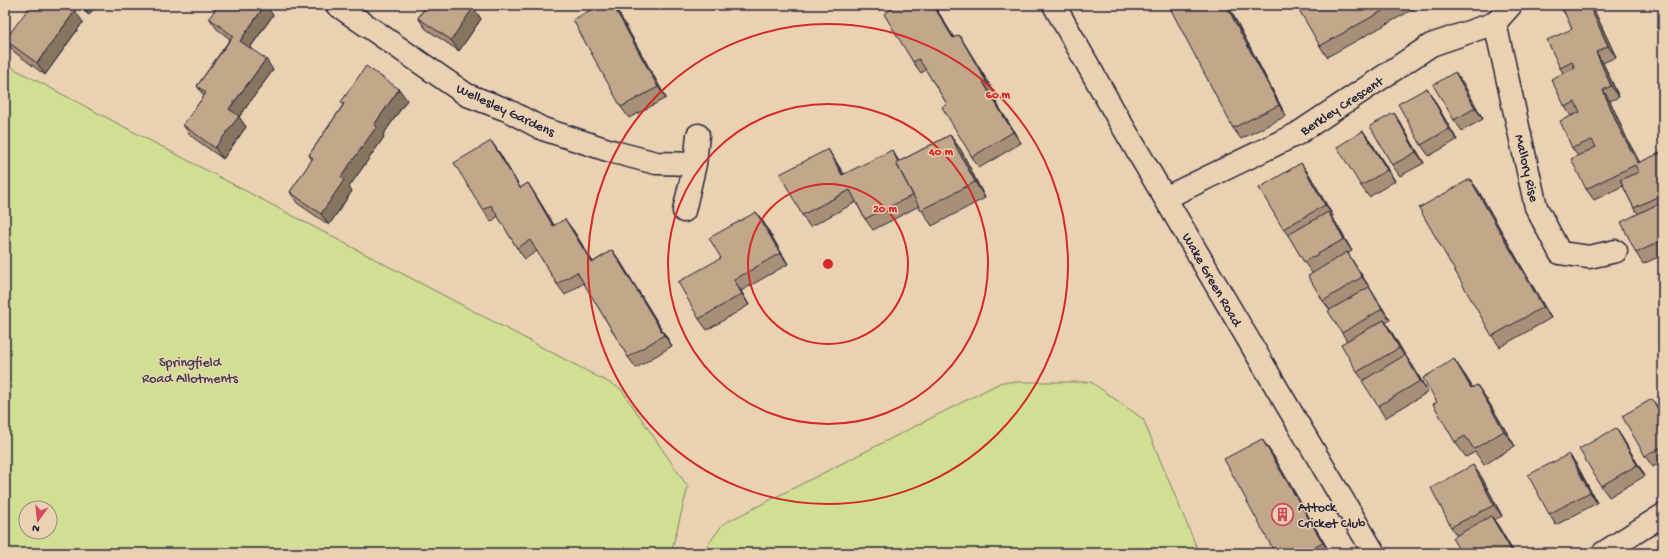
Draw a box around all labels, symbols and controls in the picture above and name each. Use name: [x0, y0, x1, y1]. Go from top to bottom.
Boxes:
street label: Berkley Crescent: [1297, 73, 1388, 141]
street label: Wellesley Gardens: [453, 81, 558, 142]
text: 60 m: [986, 89, 1011, 103]
street label: Mallory Rise: [1510, 133, 1542, 205]
text: 40 m: [928, 146, 953, 160]
text: 20 m: [873, 203, 898, 217]
street label: Wake Green Road: [1177, 230, 1245, 332]
centre of rings: [821, 257, 835, 271]
park label: Springfield Road Allotments: [142, 355, 239, 388]
north arrow: [18, 500, 58, 540]
place label: Attock Cricket Club: [1298, 500, 1366, 533]
building icon: Attock Cricket Club: [1269, 501, 1295, 527]
text: N: [31, 521, 41, 534]

